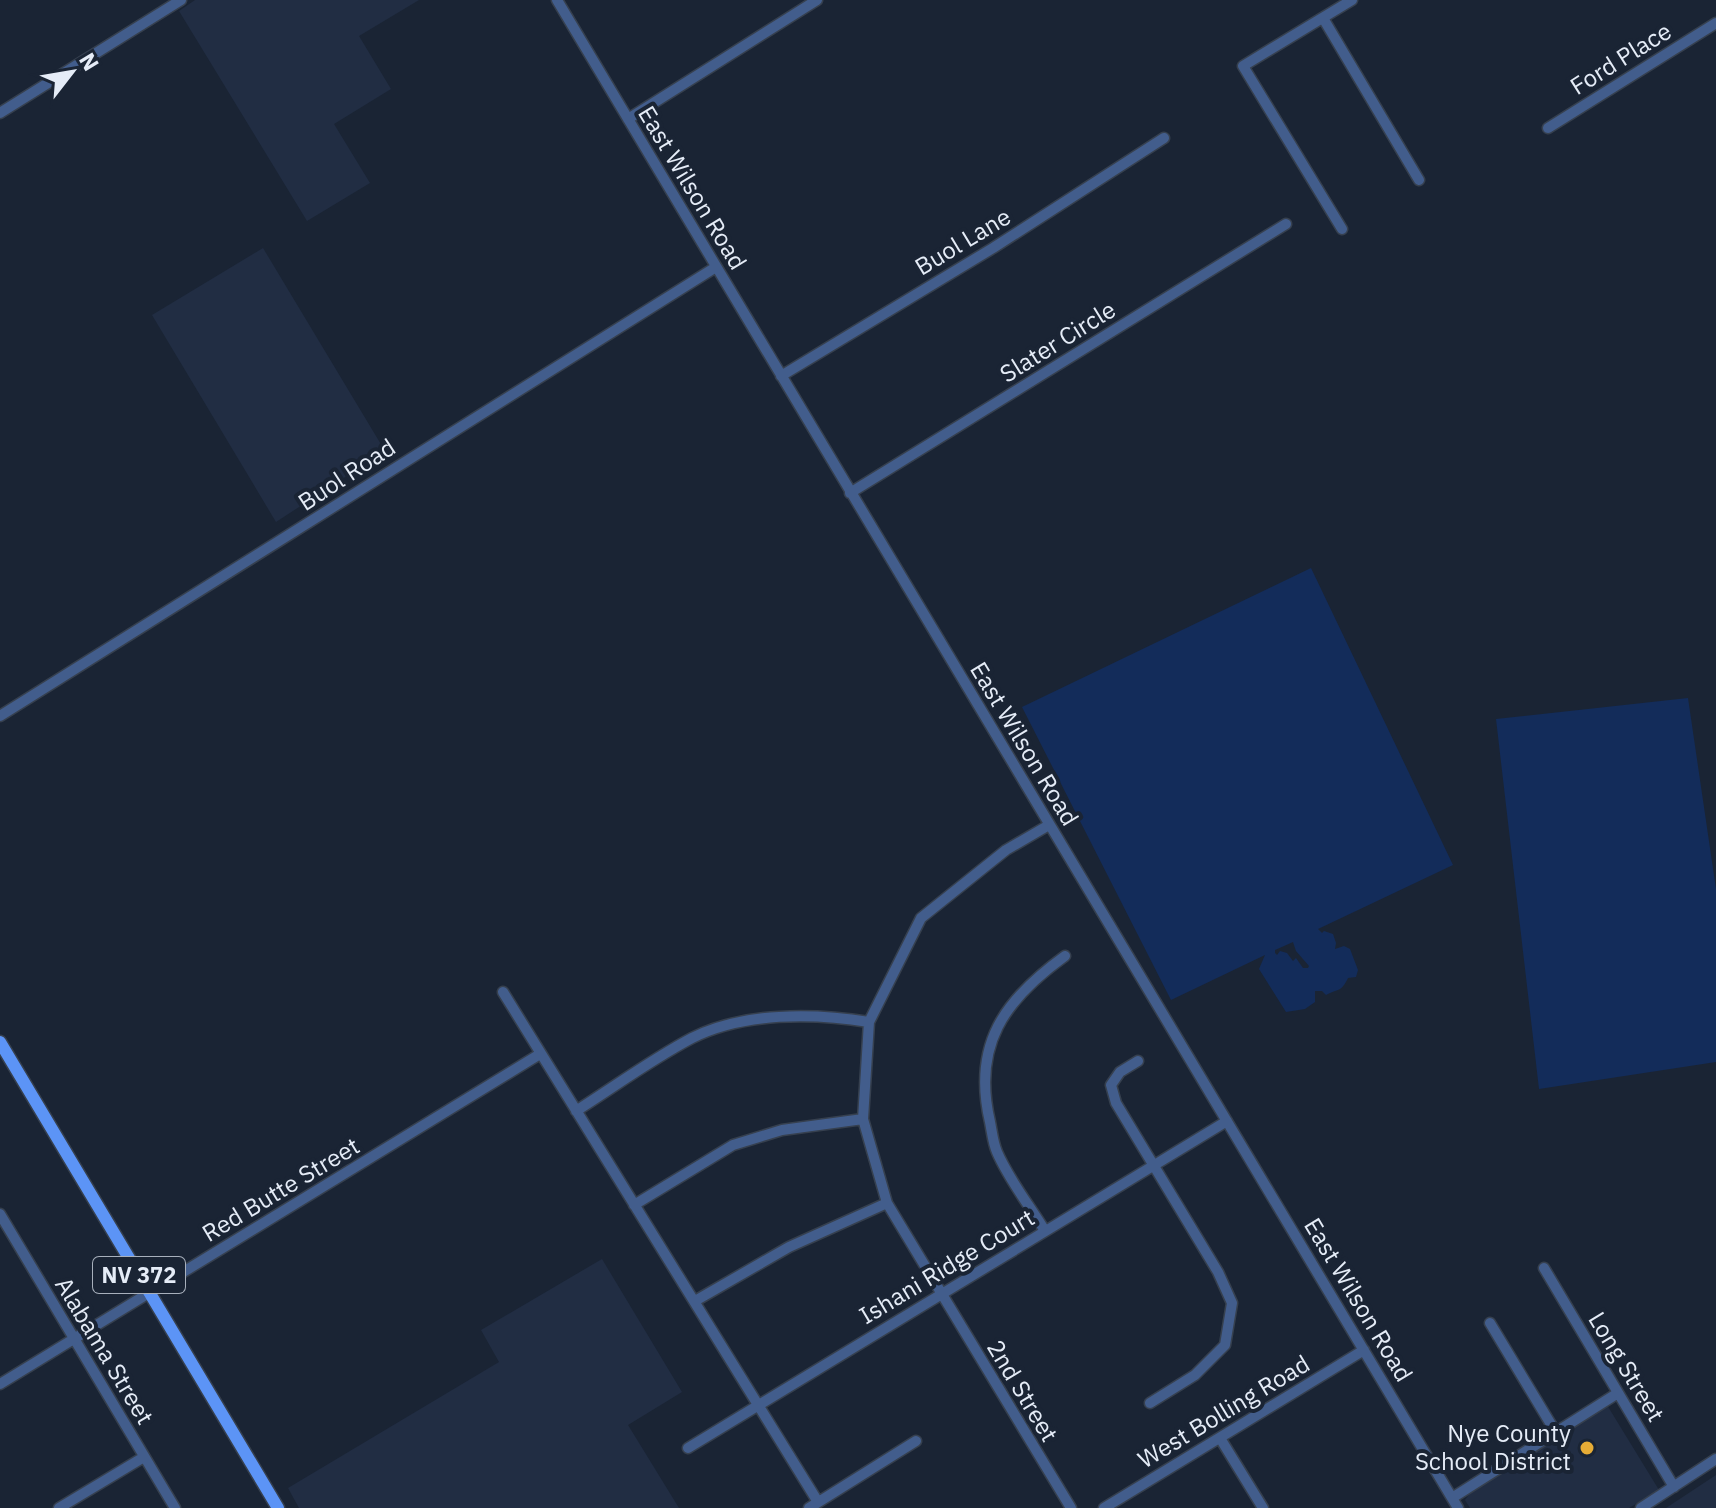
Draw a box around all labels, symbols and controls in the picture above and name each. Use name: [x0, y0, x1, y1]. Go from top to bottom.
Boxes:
street label: Ford Place: [1564, 15, 1677, 102]
north arrow: [32, 32, 112, 112]
text: N: [73, 47, 106, 76]
street label: East Wilson Road: [631, 100, 754, 275]
street label: Buol Lane: [909, 200, 1016, 282]
street label: Slater Circle: [994, 293, 1121, 389]
street label: Buol Road: [292, 431, 401, 518]
street label: East Wilson Road: [963, 656, 1086, 831]
street label: Red Butte Street: [196, 1130, 365, 1249]
street label: Ishani Ridge Court: [853, 1201, 1040, 1331]
street label: East Wilson Road: [1297, 1212, 1420, 1387]
road number: NV 372: [93, 1257, 185, 1293]
street label: Alabama Street: [48, 1271, 162, 1430]
street label: Long Street: [1581, 1306, 1672, 1427]
street label: 2nd Street: [980, 1334, 1066, 1447]
street label: West Bolling Road: [1132, 1347, 1315, 1475]
place label: Nye County School District: [1415, 1417, 1571, 1477]
marker: Nye County School District: [1578, 1439, 1596, 1457]

